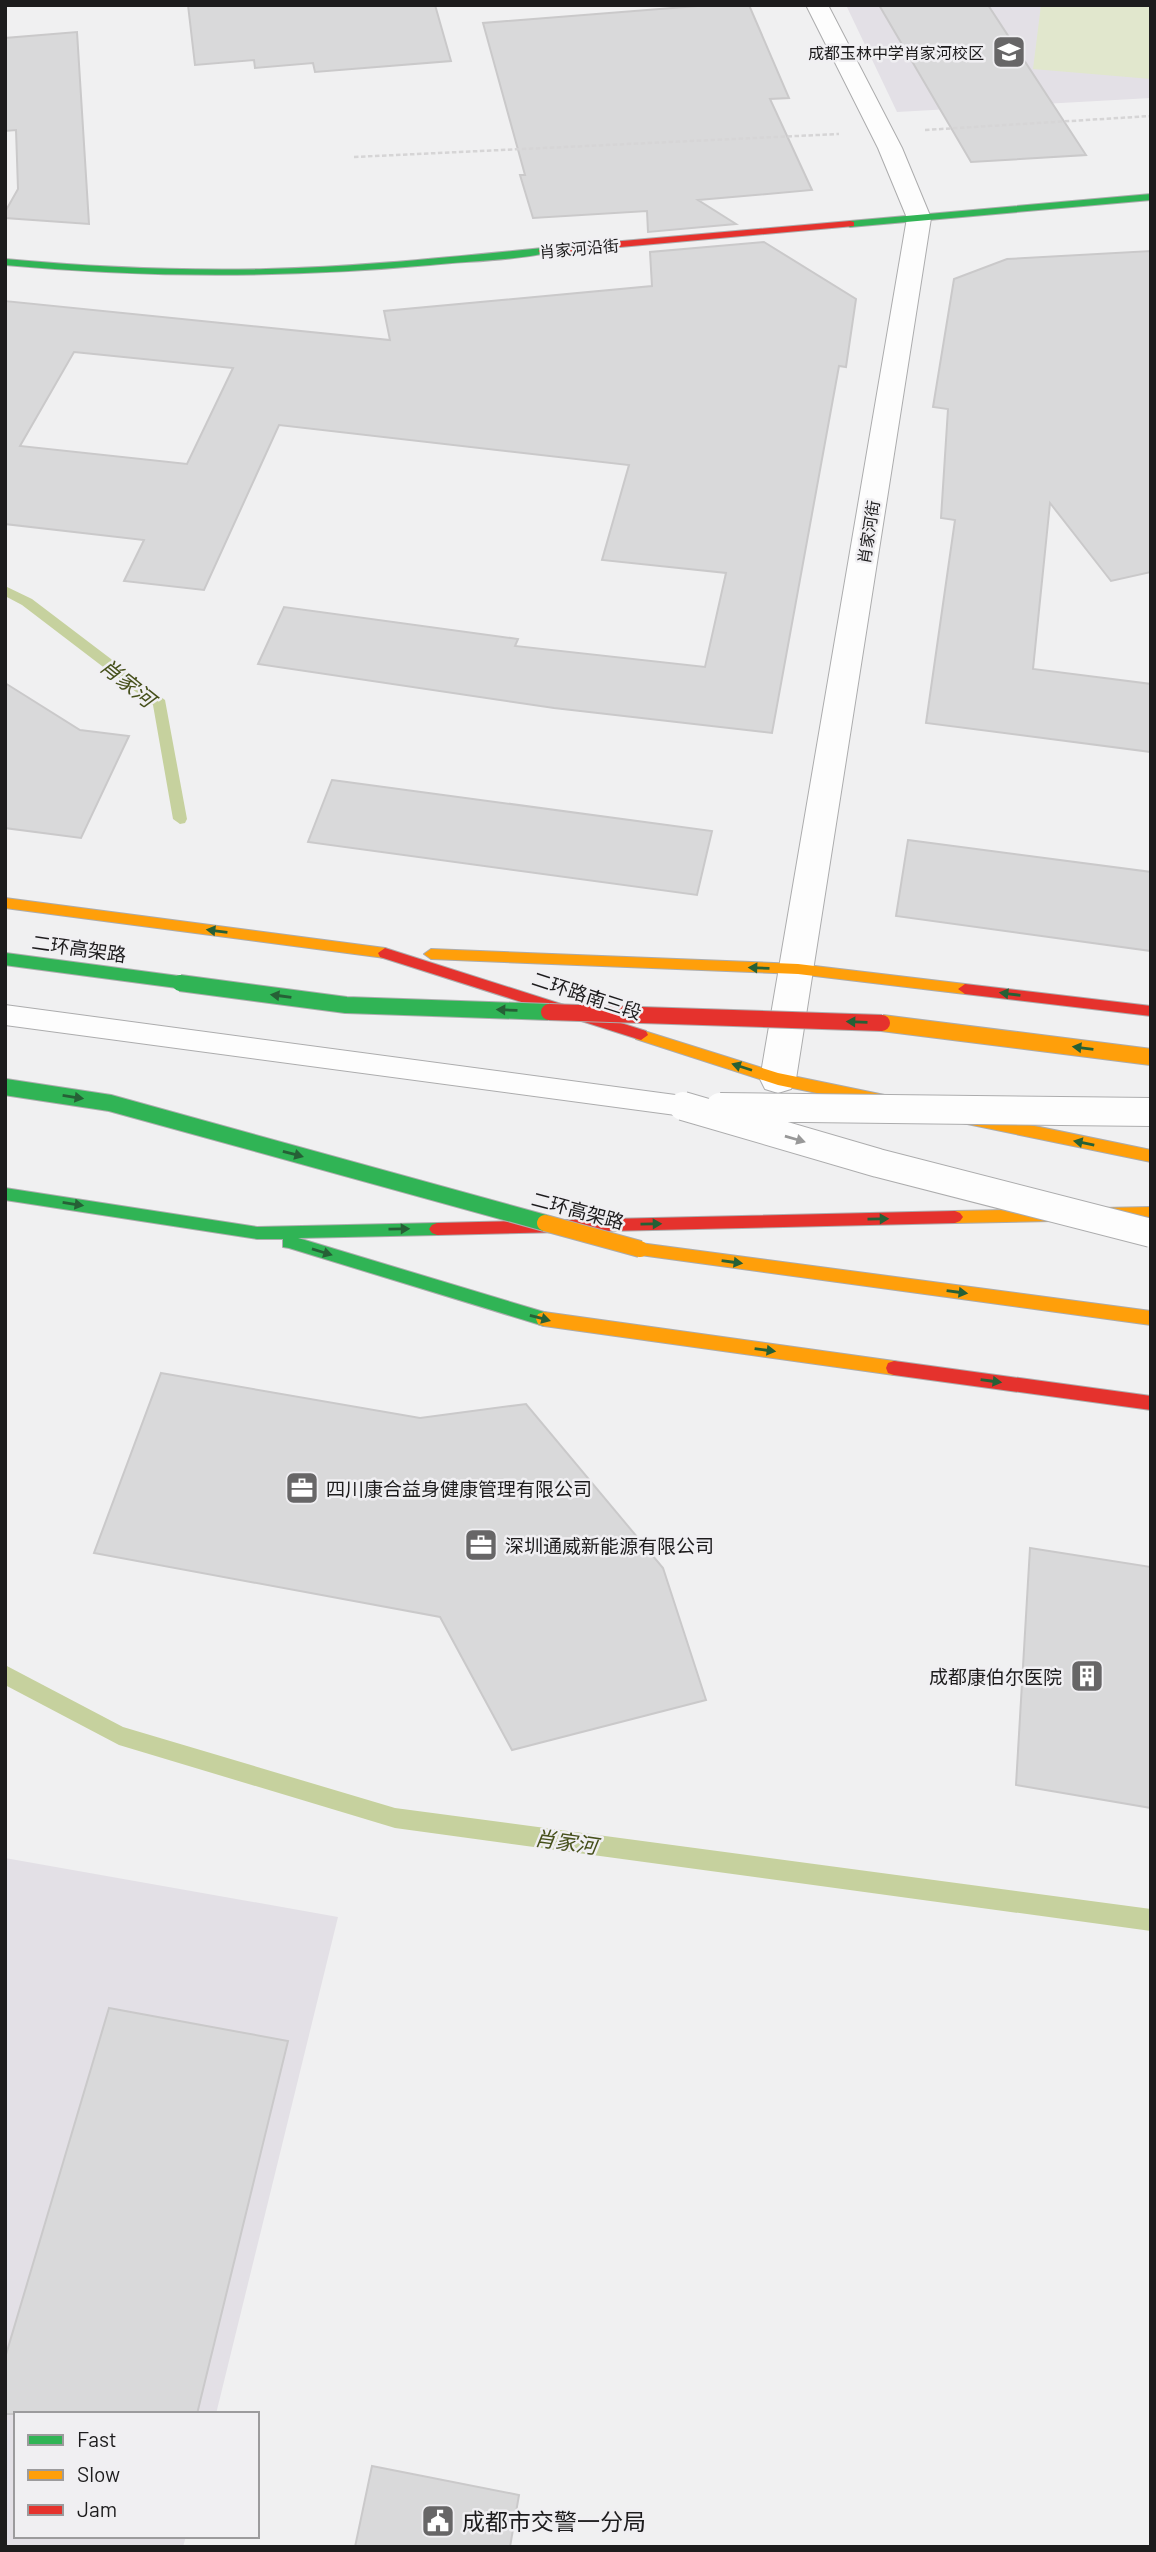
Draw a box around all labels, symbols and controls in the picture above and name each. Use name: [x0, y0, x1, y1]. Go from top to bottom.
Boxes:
school or university icon: 成都玉林中学肖家河校区: [990, 33, 1028, 71]
place label: 成都玉林中学肖家河校区: [808, 43, 984, 62]
street label: 肖家河沿街: [538, 235, 620, 261]
street label: 肖家河街: [854, 499, 882, 565]
water label: 肖家河: [96, 652, 163, 714]
one-way arrow: [206, 925, 228, 936]
street label: 二环高架路: [30, 930, 128, 966]
one-way arrow: [748, 962, 770, 973]
street label: 二环路南三段: [529, 966, 645, 1024]
one-way arrow: [999, 989, 1021, 1000]
one-way arrow: [269, 990, 291, 1001]
one-way arrow: [496, 1004, 518, 1016]
one-way arrow: [846, 1016, 868, 1027]
one-way arrow: [1072, 1043, 1094, 1054]
one-way arrow: [732, 1061, 753, 1072]
one-way arrow: [62, 1092, 84, 1103]
one-way arrow: [785, 1134, 806, 1144]
one-way arrow: [1073, 1137, 1095, 1148]
one-way arrow: [282, 1149, 304, 1160]
street label: 二环高架路: [529, 1187, 627, 1233]
one-way arrow: [62, 1199, 84, 1210]
one-way arrow: [867, 1213, 889, 1225]
one-way arrow: [640, 1218, 662, 1230]
one-way arrow: [388, 1224, 410, 1235]
one-way arrow: [312, 1248, 333, 1258]
one-way arrow: [721, 1256, 743, 1267]
one-way arrow: [946, 1287, 968, 1298]
one-way arrow: [530, 1313, 551, 1323]
one-way arrow: [755, 1345, 777, 1356]
one-way arrow: [980, 1375, 1002, 1386]
office icon: 四川康合益身健康管理有限公司: [283, 1469, 321, 1507]
place label: 四川康合益身健康管理有限公司: [326, 1477, 592, 1500]
office icon: 深圳通威新能源有限公司: [462, 1526, 500, 1564]
place label: 深圳通威新能源有限公司: [505, 1534, 714, 1557]
building icon: 成都康伯尔医院: [1068, 1657, 1106, 1695]
place label: 成都康伯尔医院: [929, 1665, 1062, 1688]
water label: 肖家河: [533, 1824, 603, 1858]
legend: [14, 2412, 259, 2538]
text: Fast: [77, 2426, 117, 2451]
text: Slow: [77, 2461, 120, 2486]
text: Jam: [77, 2496, 117, 2521]
public building icon: 成都市交警一分局: [419, 2502, 457, 2540]
place label: 成都市交警一分局: [462, 2507, 646, 2535]

